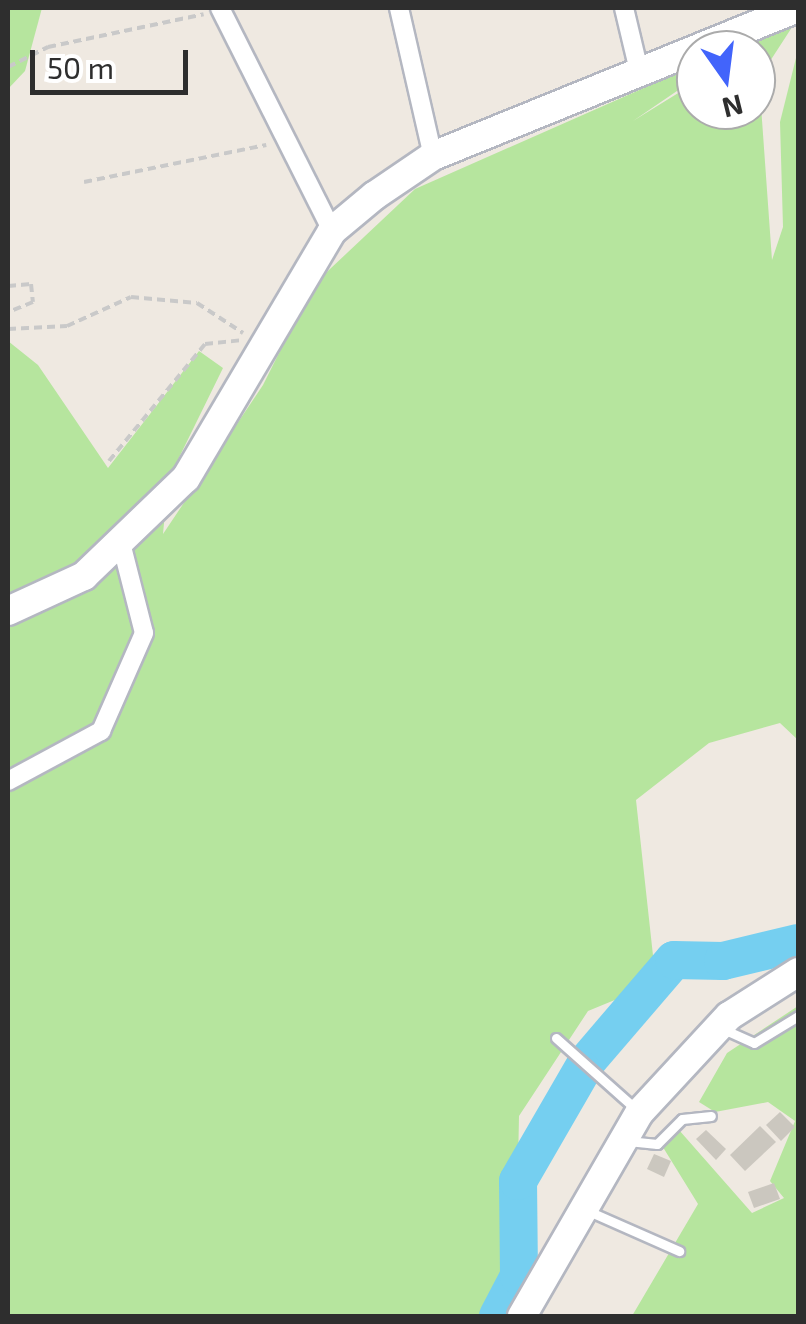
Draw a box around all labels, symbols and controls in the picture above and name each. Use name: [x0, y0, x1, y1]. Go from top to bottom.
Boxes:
scale bar: [35, 30, 192, 92]
north arrow: [676, 30, 776, 130]
text: 50 m: [47, 49, 114, 85]
text: N: [719, 88, 747, 126]

